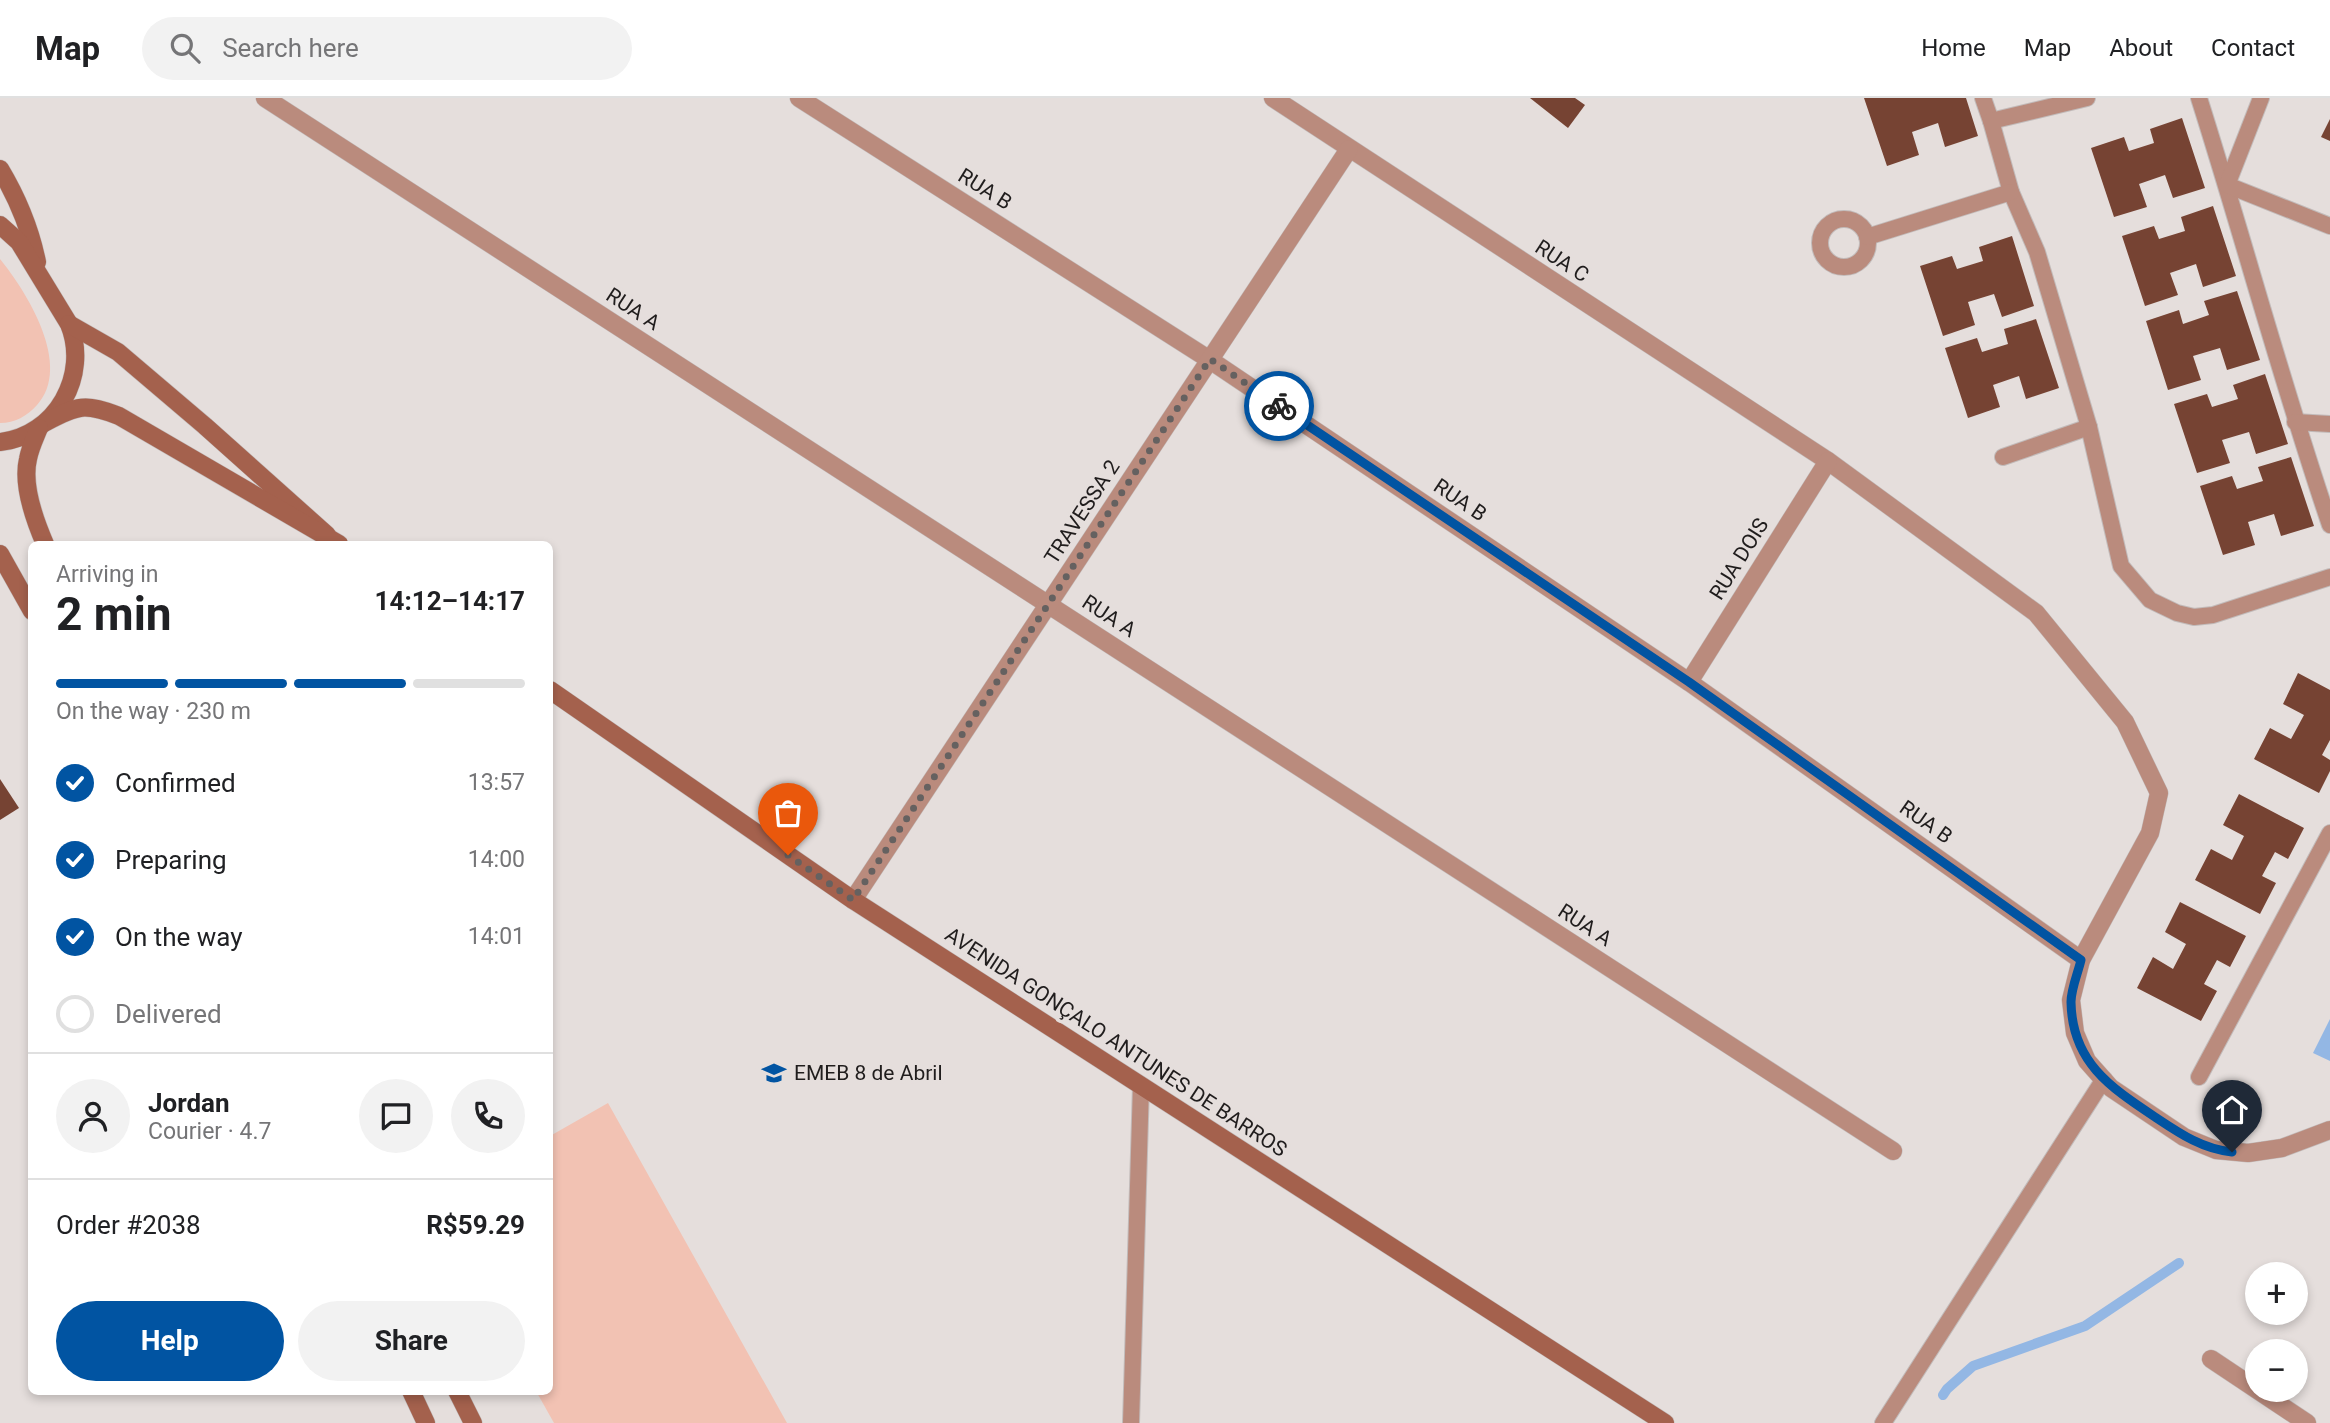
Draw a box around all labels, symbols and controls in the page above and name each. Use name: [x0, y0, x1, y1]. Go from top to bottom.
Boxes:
search box: [142, 17, 632, 80]
text: Map: [35, 29, 100, 68]
icon: search: [166, 29, 204, 67]
text: Search here: [222, 33, 359, 63]
text: Home: [1921, 34, 1986, 62]
text: Map: [2024, 34, 2071, 62]
text: About: [2109, 34, 2173, 62]
text: Contact: [2211, 34, 2295, 62]
street label: RUA B: [954, 163, 1016, 215]
street label: RUA C: [1531, 235, 1593, 287]
street label: RUA A: [602, 283, 664, 335]
courier: [1244, 371, 1314, 441]
icon: bike: [1260, 387, 1298, 425]
street label: TRAVESSA 2: [1039, 455, 1125, 569]
street label: RUA B: [1429, 474, 1491, 526]
street label: RUA DOIS: [1705, 514, 1773, 604]
text: Arriving in: [56, 561, 159, 588]
text: 14:12–14:17: [375, 586, 525, 616]
text: 2 min: [56, 587, 172, 641]
street label: RUA A: [1078, 590, 1140, 642]
text: On the way · 230 m: [56, 698, 251, 725]
icon: check: [56, 764, 94, 802]
text: Confirmed: [115, 768, 236, 798]
text: 13:57: [468, 769, 525, 796]
pin: [758, 783, 818, 855]
icon: bag: [769, 794, 807, 832]
street label: RUA B: [1895, 795, 1957, 849]
icon: check: [56, 841, 94, 879]
text: Preparing: [115, 845, 227, 875]
text: 14:00: [468, 846, 525, 873]
street label: RUA A: [1554, 899, 1616, 951]
icon: check: [56, 918, 94, 956]
text: On the way: [115, 922, 243, 952]
street label: AVENIDA GONÇALO ANTUNES DE BARROS: [941, 922, 1291, 1162]
text: 14:01: [468, 923, 525, 950]
text: Delivered: [115, 999, 222, 1029]
school or university icon: EMEB 8 de Abril: [760, 1059, 788, 1087]
place label: EMEB 8 de Abril: [794, 1061, 943, 1085]
button: person: [56, 1079, 130, 1153]
button: chat: [359, 1079, 433, 1153]
button: phone: [451, 1079, 525, 1153]
pin: [2202, 1080, 2262, 1152]
text: Jordan: [148, 1088, 230, 1118]
icon: home: [2213, 1091, 2251, 1129]
text: Courier · 4.7: [148, 1118, 271, 1145]
text: Order #2038: [56, 1210, 201, 1240]
text: R$59.29: [426, 1210, 525, 1240]
map controls: [2245, 1262, 2308, 1402]
button: +: [2245, 1262, 2308, 1325]
button: Help: [56, 1301, 284, 1381]
button: Share: [298, 1301, 525, 1381]
button: −: [2245, 1339, 2308, 1402]

